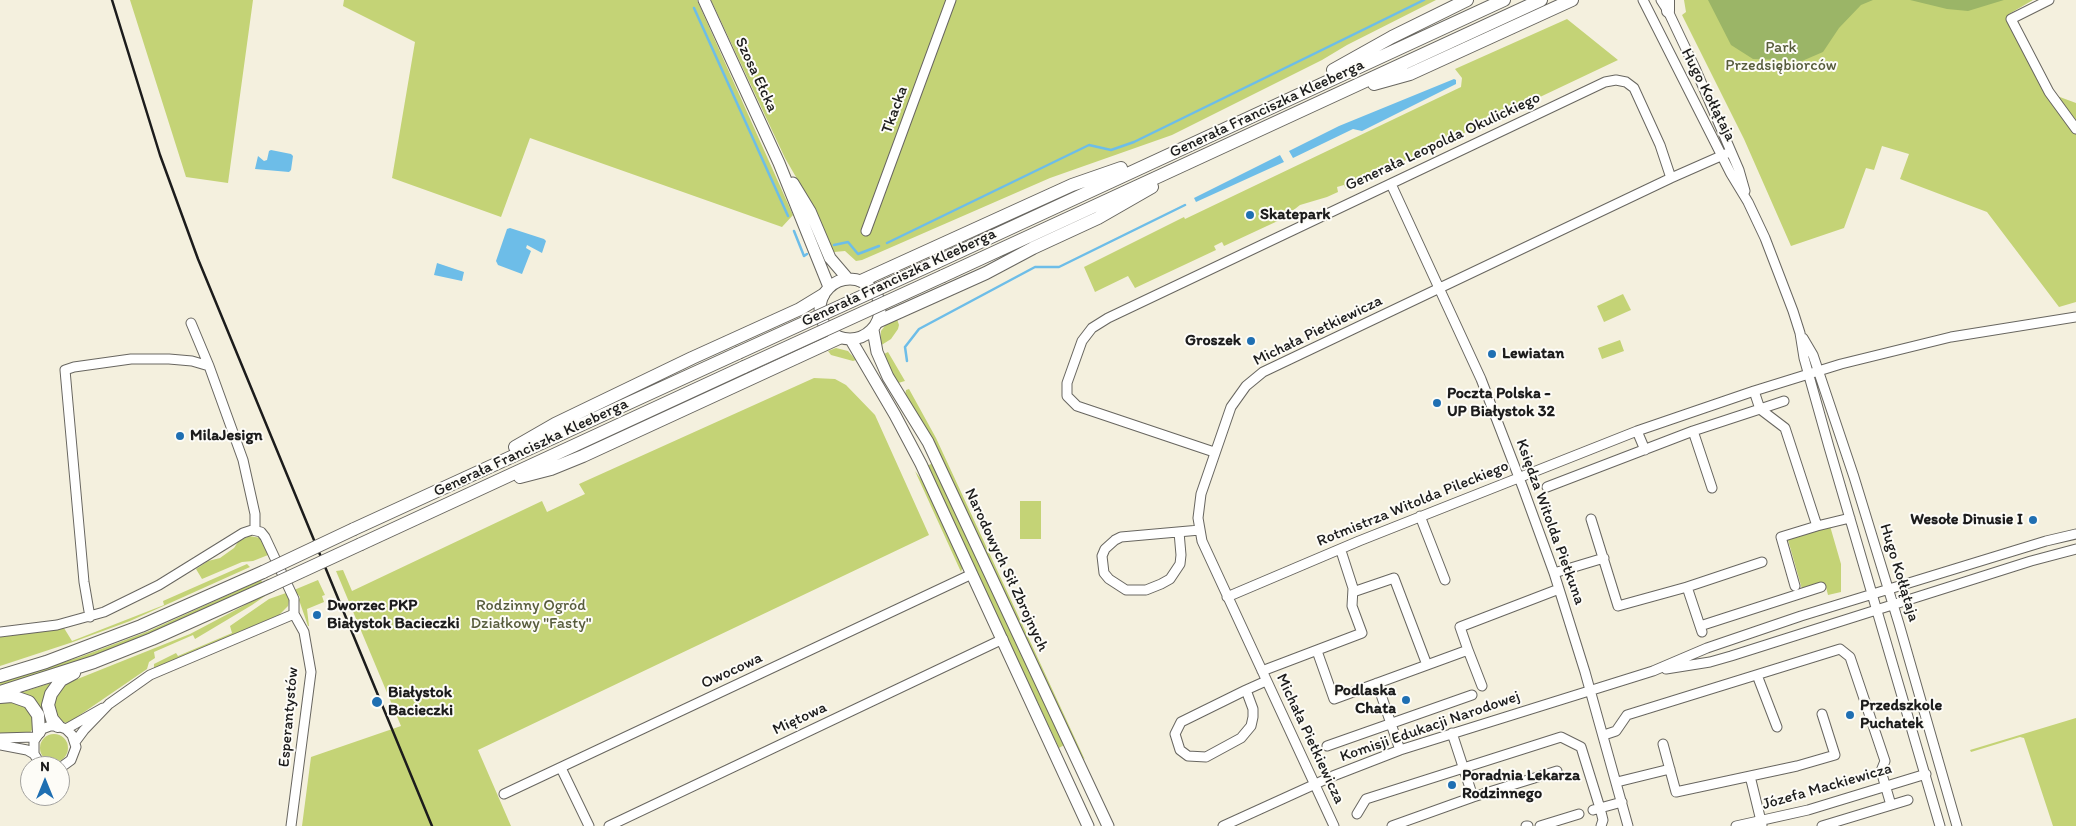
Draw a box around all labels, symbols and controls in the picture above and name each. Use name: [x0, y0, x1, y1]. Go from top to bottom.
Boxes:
street label: Szosa Ełcka: [730, 34, 782, 116]
park label: Park Przedsiębiorców: [1725, 38, 1837, 76]
street label: Hugo Kołłątaja: [1676, 45, 1740, 145]
street label: Generała Franciszka Kleeberga: [1167, 55, 1367, 163]
street label: Tkacka: [878, 84, 912, 136]
street label: Generała Leopolda Okulickiego: [1342, 88, 1544, 196]
place label: Skatepark: [1260, 205, 1330, 225]
marker: Skatepark: [1244, 209, 1256, 221]
street label: Generała Franciszka Kleeberga: [799, 224, 999, 332]
street label: Michała Pietkiewicza: [1250, 291, 1386, 371]
place label: Groszek: [1185, 331, 1241, 351]
marker: Groszek: [1245, 335, 1257, 347]
place label: Lewiatan: [1502, 344, 1564, 364]
marker: Lewiatan: [1486, 348, 1498, 360]
place label: Poczta Polska - UP Białystok 32: [1447, 384, 1555, 422]
street label: Generała Franciszka Kleeberga: [431, 394, 631, 502]
marker: Poczta Polska - UP Białystok 32: [1431, 397, 1443, 409]
place label: MilaJesign: [190, 426, 263, 446]
marker: MilaJesign: [174, 430, 186, 442]
street label: Księdza Witolda Pietkuna: [1511, 437, 1589, 607]
street label: Rotmistrza Witolda Pileckiego: [1314, 457, 1512, 551]
street label: Narodowych Sił Zbrojnych: [960, 485, 1052, 655]
place label: Wesołe Dinusie I: [1910, 510, 2023, 530]
marker: Wesołe Dinusie I: [2027, 514, 2039, 526]
street label: Hugo Kołłątaja: [1875, 522, 1923, 624]
place label: Dworzec PKP Białystok Bacieczki: [327, 596, 460, 634]
park label: Rodzinny Ogród Działkowy "Fasty": [470, 596, 592, 634]
marker: Dworzec PKP Białystok Bacieczki: [311, 609, 323, 621]
street label: Owocowa: [698, 649, 766, 693]
street label: Esperantystów: [275, 666, 303, 768]
street label: Michała Pietkiewicza: [1271, 671, 1349, 807]
place label: Podlaska Chata: [1334, 681, 1396, 719]
place label: Białystok Bacieczki: [388, 683, 453, 721]
street label: Komisji Edukacji Narodowej: [1337, 687, 1523, 767]
marker: Podlaska Chata: [1400, 694, 1412, 706]
marker: Białystok Bacieczki: [370, 695, 384, 709]
place label: Przedszkole Puchatek: [1860, 696, 1942, 734]
street label: Miętowa: [770, 698, 830, 740]
marker: Przedszkole Puchatek: [1844, 709, 1856, 721]
north arrow: [20, 756, 70, 806]
text: N: [40, 758, 50, 775]
street label: Józefa Mackiewicza: [1760, 759, 1894, 815]
place label: Poradnia Lekarza Rodzinnego: [1462, 766, 1580, 804]
marker: Poradnia Lekarza Rodzinnego: [1446, 779, 1458, 791]

